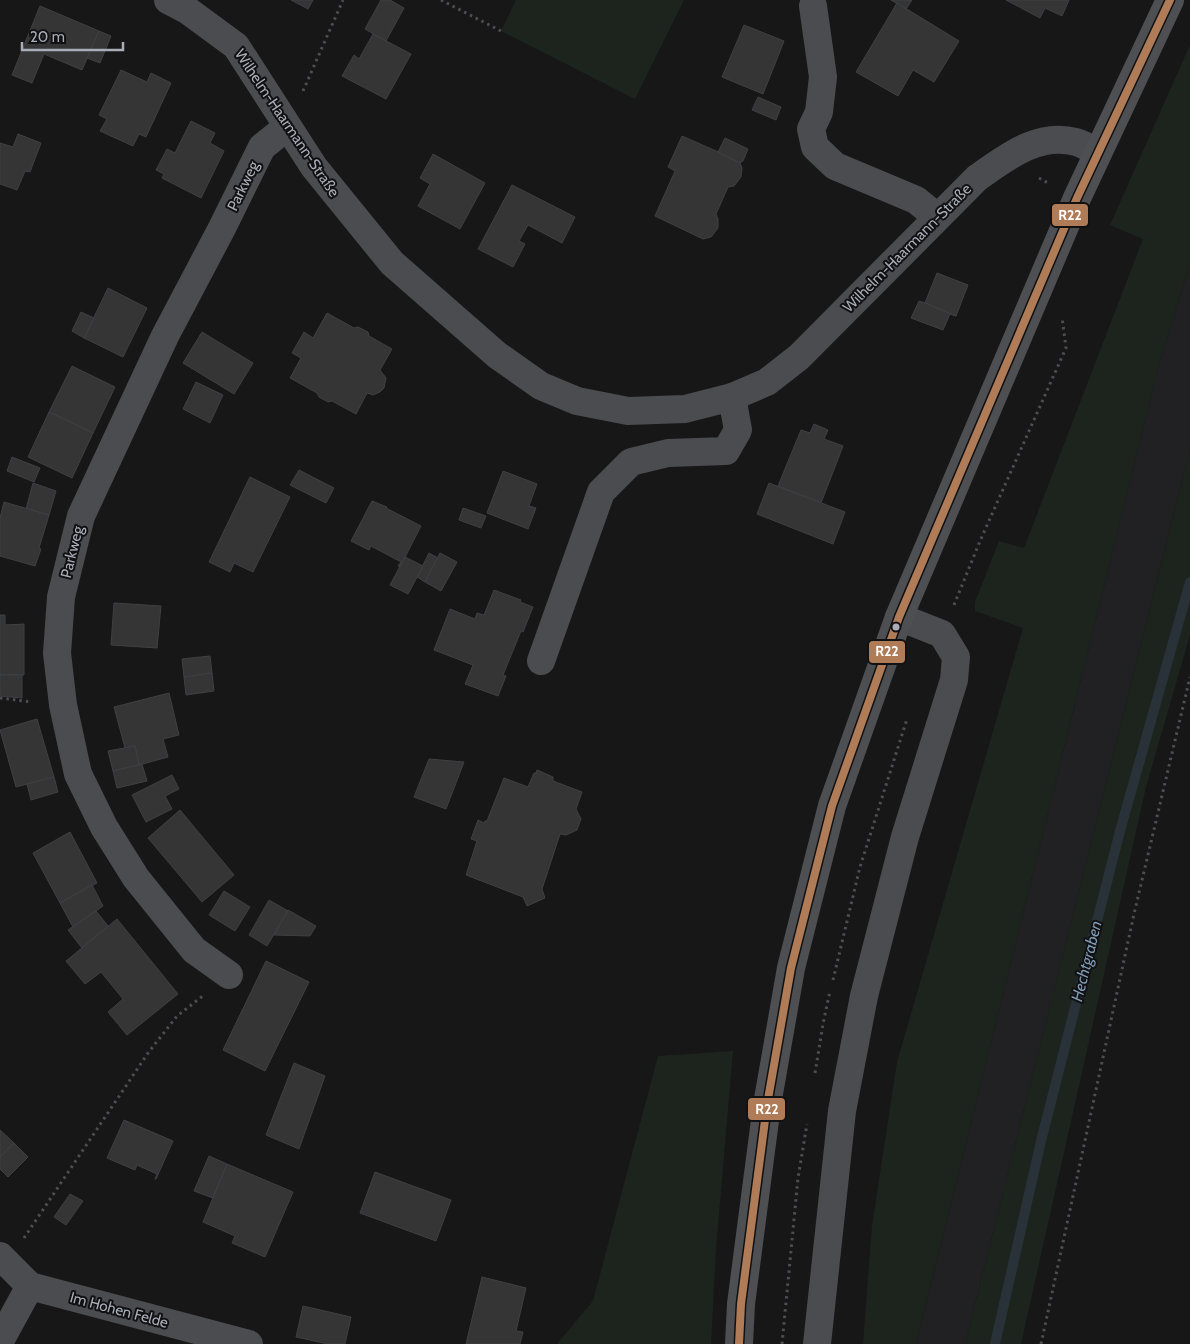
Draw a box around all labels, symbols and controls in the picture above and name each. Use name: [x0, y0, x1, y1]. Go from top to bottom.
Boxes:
scale bar: [22, 20, 124, 52]
text: 20 m: [30, 28, 65, 46]
street label: Wilhelm-Haarmann-Straße: [231, 46, 343, 201]
street label: Parkweg: [223, 158, 263, 214]
street label: Wilhelm-Haarmann-Straße: [839, 180, 975, 316]
line badge: R22: [1051, 203, 1089, 227]
text: R22: [1058, 206, 1082, 224]
street label: Parkweg: [57, 524, 87, 580]
unlabelled marker: [891, 622, 901, 632]
line badge: R22: [868, 640, 906, 664]
text: R22: [875, 642, 899, 660]
water label: Hechtgraben: [1067, 919, 1106, 1003]
line badge: R22: [747, 1097, 786, 1121]
text: R22: [755, 1100, 779, 1118]
street label: Im Hohen Felde: [68, 1288, 170, 1332]

